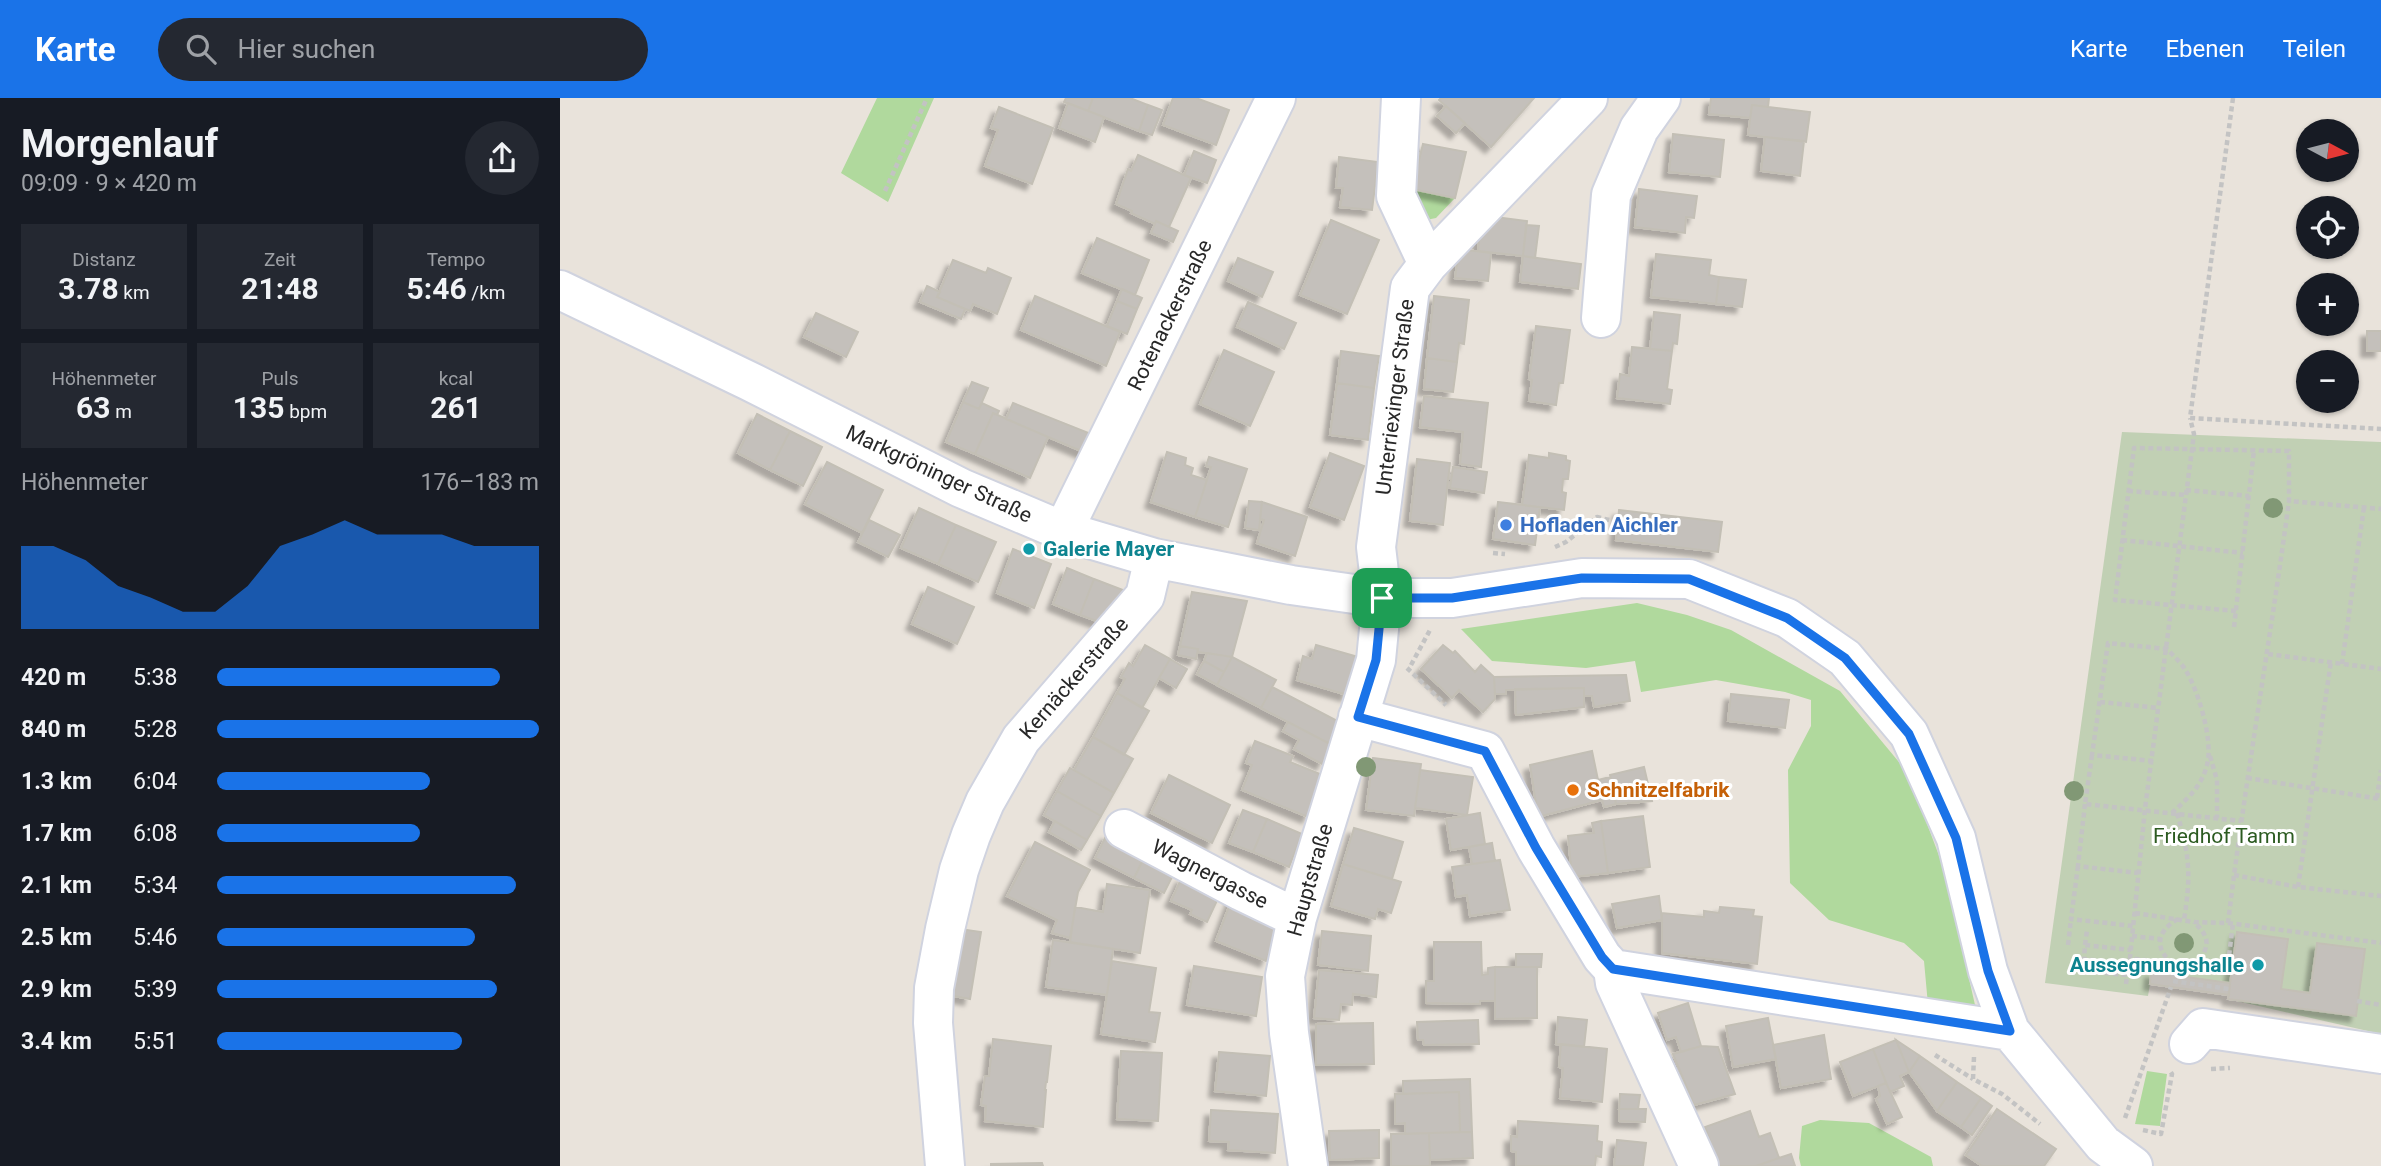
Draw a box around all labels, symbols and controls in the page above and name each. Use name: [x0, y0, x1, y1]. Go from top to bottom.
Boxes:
search box: [158, 18, 648, 81]
text: Karte: [35, 30, 116, 69]
icon: search: [182, 30, 220, 68]
text: Hier suchen: [238, 34, 375, 64]
text: Karte: [2070, 35, 2127, 63]
text: Ebenen: [2165, 35, 2244, 63]
text: Teilen: [2282, 35, 2346, 63]
north arrow: [2296, 119, 2359, 182]
map controls: [2296, 119, 2359, 413]
button: share: [465, 121, 539, 195]
text: Morgenlauf: [21, 122, 218, 166]
text: 09:09 · 9 × 420 m: [21, 170, 197, 197]
button: locate: [2296, 196, 2359, 259]
street label: Rotenackerstraße: [1123, 236, 1217, 394]
text: Distanz: [72, 248, 136, 271]
text: Zeit: [264, 248, 296, 271]
text: Tempo: [427, 248, 485, 271]
text: 3.78: [58, 271, 119, 306]
text: 21:48: [241, 271, 319, 306]
text: 5:46: [407, 271, 467, 306]
button: +: [2296, 273, 2359, 336]
text: km: [119, 281, 150, 304]
text: /km: [467, 281, 505, 304]
street label: Unterriexinger Straße: [1371, 298, 1419, 496]
button: −: [2296, 350, 2359, 413]
text: Höhenmeter: [52, 367, 156, 390]
text: Puls: [262, 367, 298, 390]
text: kcal: [439, 367, 473, 390]
text: 63: [76, 390, 111, 425]
text: 135: [233, 390, 284, 425]
text: 261: [430, 390, 482, 425]
text: m: [111, 400, 132, 423]
text: bpm: [284, 400, 327, 423]
street label: Markgröninger Straße: [842, 420, 1036, 528]
text: Höhenmeter: [21, 469, 148, 496]
text: 176–183 m: [420, 469, 539, 496]
place label: Hofladen Aichler: [1520, 513, 1678, 537]
marker: Hofladen Aichler: [1498, 517, 1514, 533]
place label: Galerie Mayer: [1043, 537, 1175, 561]
marker: Galerie Mayer: [1021, 541, 1037, 557]
pin: [1352, 568, 1412, 628]
icon: arrive: [1363, 579, 1401, 617]
street label: Kernäckerstraße: [1015, 612, 1133, 744]
text: 420 m: [21, 664, 86, 691]
text: 5:38: [133, 664, 177, 691]
text: 840 m: [21, 716, 86, 743]
text: 5:28: [133, 716, 177, 743]
text: 1.3 km: [21, 768, 92, 795]
text: 6:04: [133, 768, 177, 795]
place label: Schnitzelfabrik: [1587, 778, 1730, 802]
marker: Schnitzelfabrik: [1565, 782, 1581, 798]
text: 1.7 km: [21, 820, 92, 847]
text: 6:08: [133, 820, 177, 847]
street label: Hauptstraße: [1282, 821, 1338, 939]
park label: Friedhof Tamm: [2153, 824, 2295, 848]
street label: Wagnergasse: [1148, 834, 1272, 914]
text: 2.1 km: [21, 872, 92, 899]
text: 5:34: [133, 872, 177, 899]
text: 2.5 km: [21, 924, 92, 951]
text: 5:46: [133, 924, 177, 951]
place label: Aussegnungshalle: [2070, 953, 2244, 977]
marker: Aussegnungshalle: [2250, 957, 2266, 973]
text: 2.9 km: [21, 976, 92, 1003]
text: 5:39: [133, 976, 177, 1003]
text: 3.4 km: [21, 1028, 92, 1055]
text: 5:51: [133, 1028, 177, 1055]

